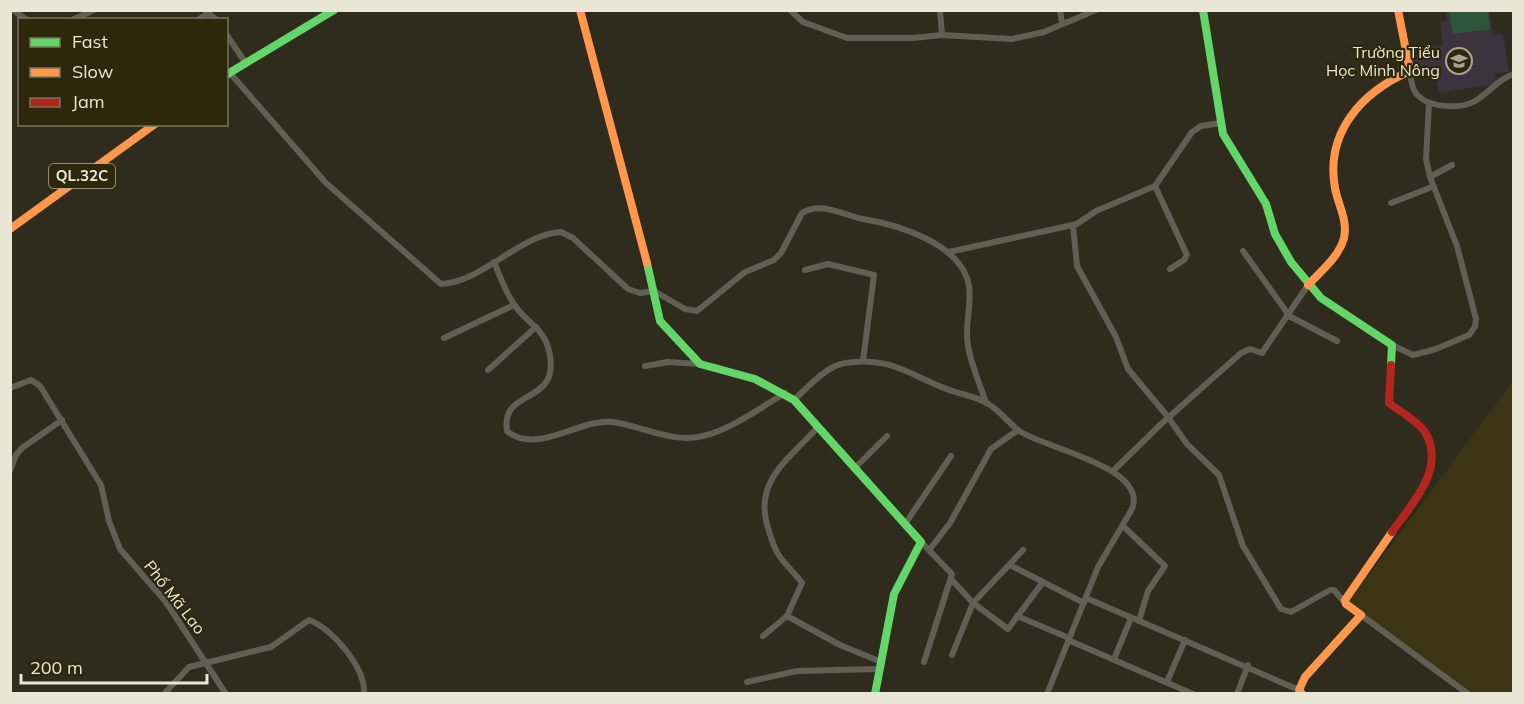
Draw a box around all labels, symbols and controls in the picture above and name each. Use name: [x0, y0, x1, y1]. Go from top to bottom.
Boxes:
legend: [18, 18, 228, 126]
text: Fast: [72, 30, 108, 53]
place label: Trường Tiểu Học Minh Nông: [1326, 42, 1440, 80]
school or university icon: Trường Tiểu Học Minh Nông: [1444, 46, 1474, 76]
text: Slow: [72, 60, 114, 83]
text: Jam: [72, 90, 105, 113]
road number: QL.32C: [49, 164, 115, 188]
street label: Phố Mã Lao: [140, 556, 210, 638]
scale bar: [21, 647, 207, 685]
text: 200 m: [30, 656, 83, 679]

